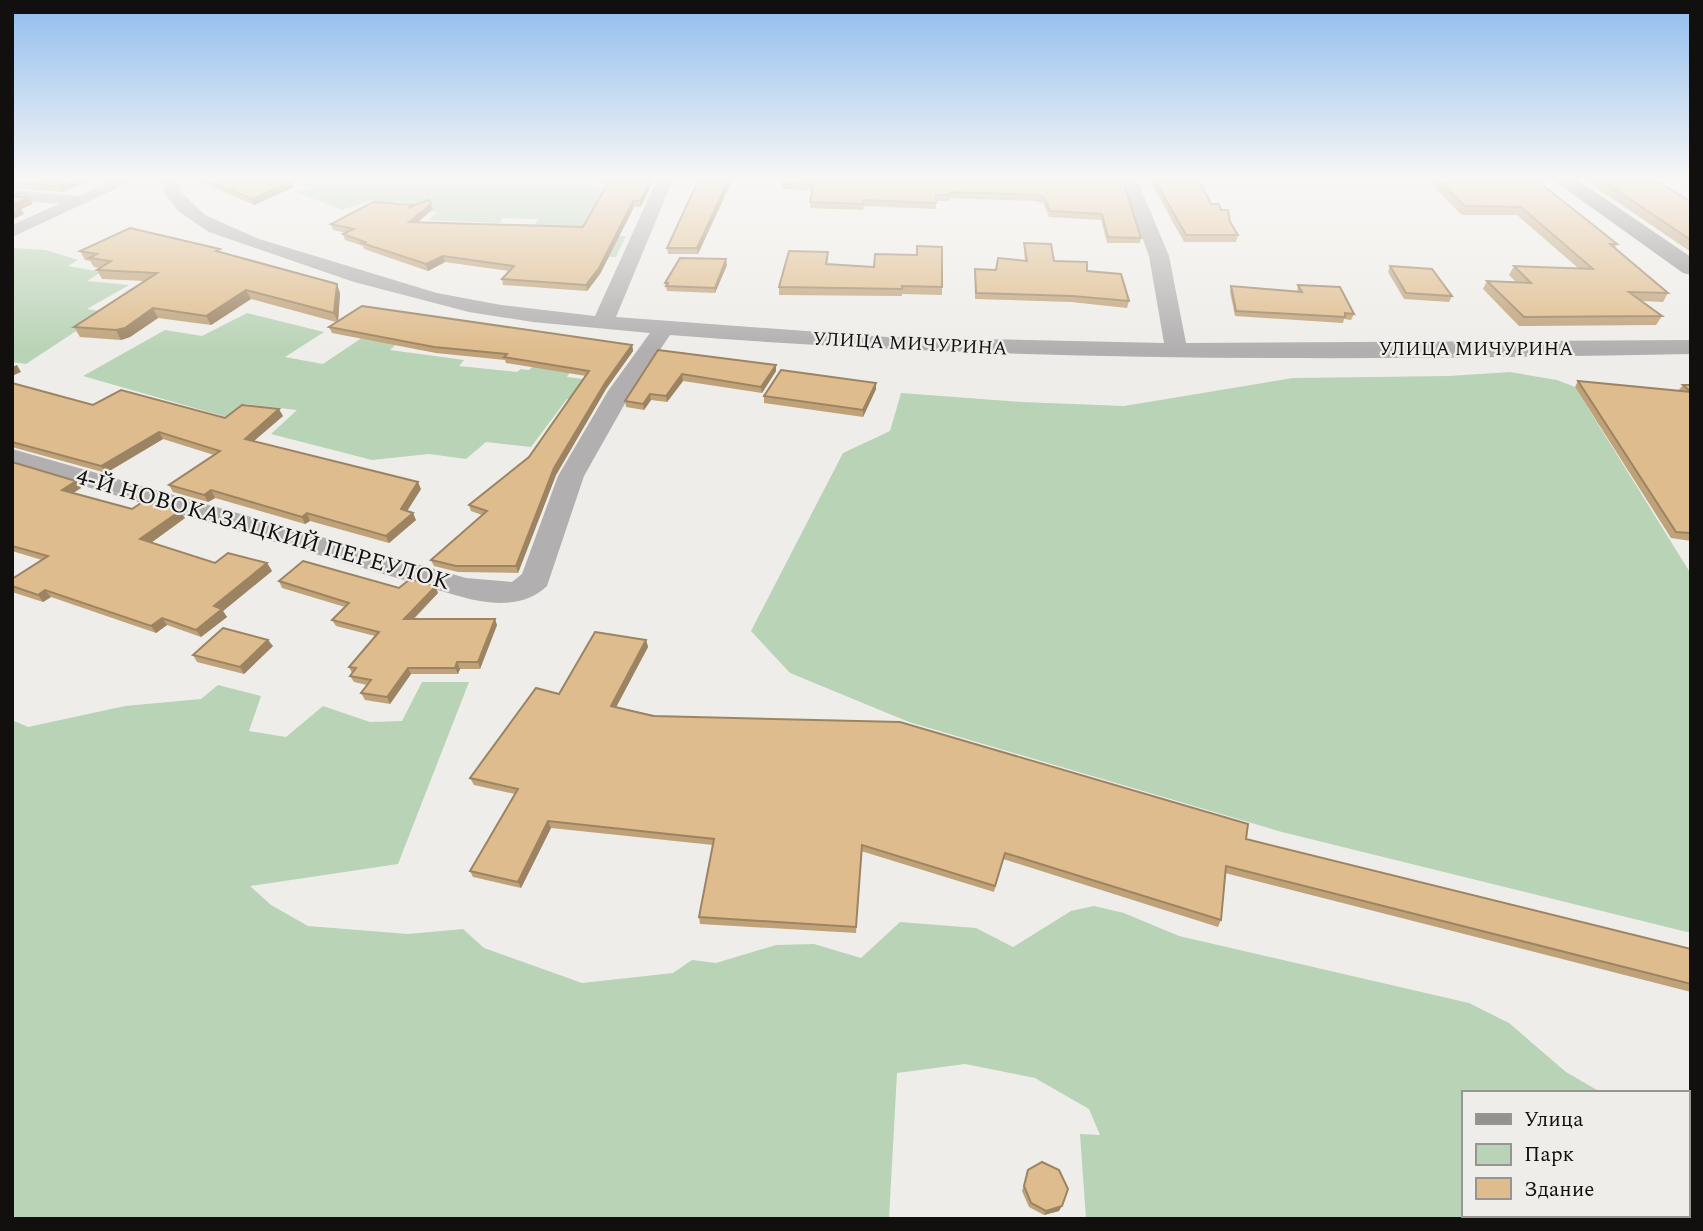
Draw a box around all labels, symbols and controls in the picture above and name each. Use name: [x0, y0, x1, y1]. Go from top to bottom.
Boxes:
street label: УЛИЦА МИЧУРИНА: [812, 324, 1008, 364]
street label: УЛИЦА МИЧУРИНА: [1379, 335, 1573, 364]
street label: 4-Й НОВОКАЗАЦКИЙ ПЕРЕУЛОК: [72, 460, 454, 600]
legend: [1462, 1091, 1689, 1217]
text: Улица: [1524, 1104, 1584, 1136]
text: Парк: [1524, 1139, 1575, 1171]
text: Здание: [1524, 1174, 1594, 1206]

